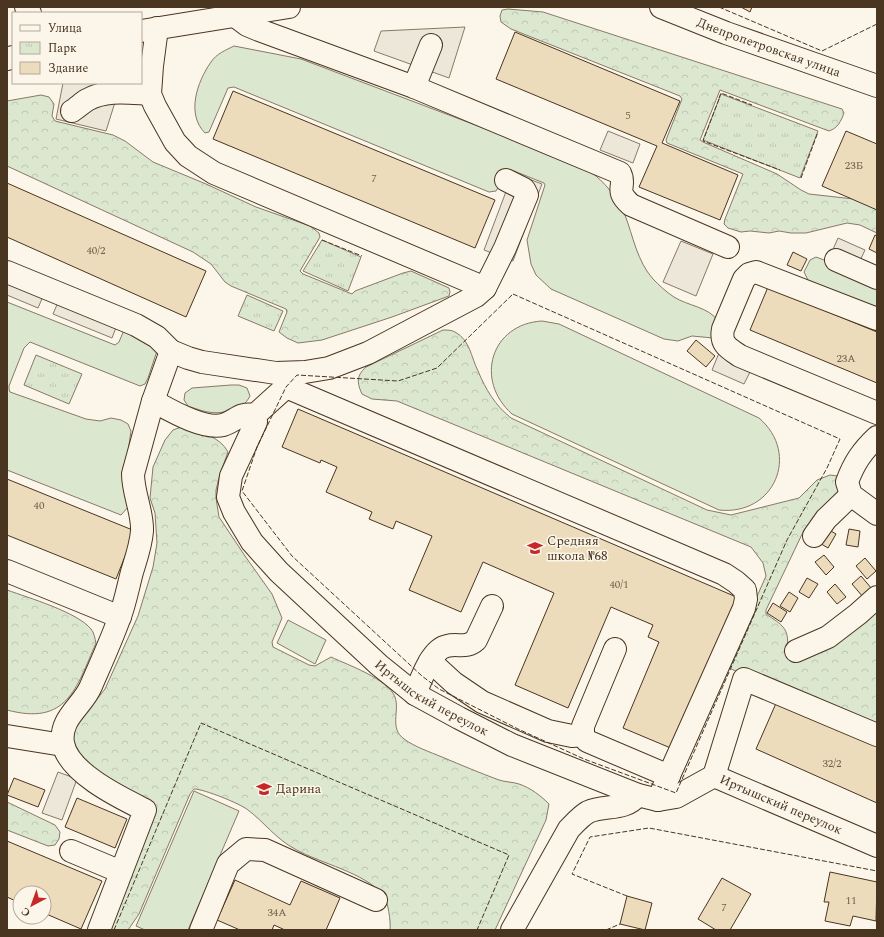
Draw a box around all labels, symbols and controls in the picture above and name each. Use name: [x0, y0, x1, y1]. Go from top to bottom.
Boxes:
legend: [12, 12, 142, 84]
street label: Днепропетровская улица: [694, 12, 844, 83]
text: Улица: [48, 19, 82, 38]
text: Парк: [48, 39, 77, 58]
text: Здание: [48, 59, 88, 78]
house number: 5: [625, 107, 631, 124]
house number: 23Б: [845, 157, 863, 174]
house number: 7: [371, 170, 377, 187]
house number: 40/2: [86, 242, 106, 259]
house number: 23А: [836, 350, 856, 367]
house number: 40: [34, 497, 45, 514]
place label: Средняя школа №68: [547, 531, 608, 566]
school or university icon: Средняя школа №68: [526, 539, 544, 557]
house number: 40/1: [609, 576, 629, 593]
street label: Иртышский переулок: [370, 655, 492, 741]
house number: 32/2: [822, 755, 842, 772]
street label: Иртышский переулок: [716, 769, 845, 840]
place label: Дарина: [276, 779, 322, 799]
school or university icon: Дарина: [255, 780, 273, 798]
north arrow: [12, 885, 52, 925]
house number: 11: [846, 892, 857, 909]
house number: 7: [721, 899, 727, 916]
text: С: [17, 903, 34, 921]
house number: 34А: [267, 904, 287, 921]

